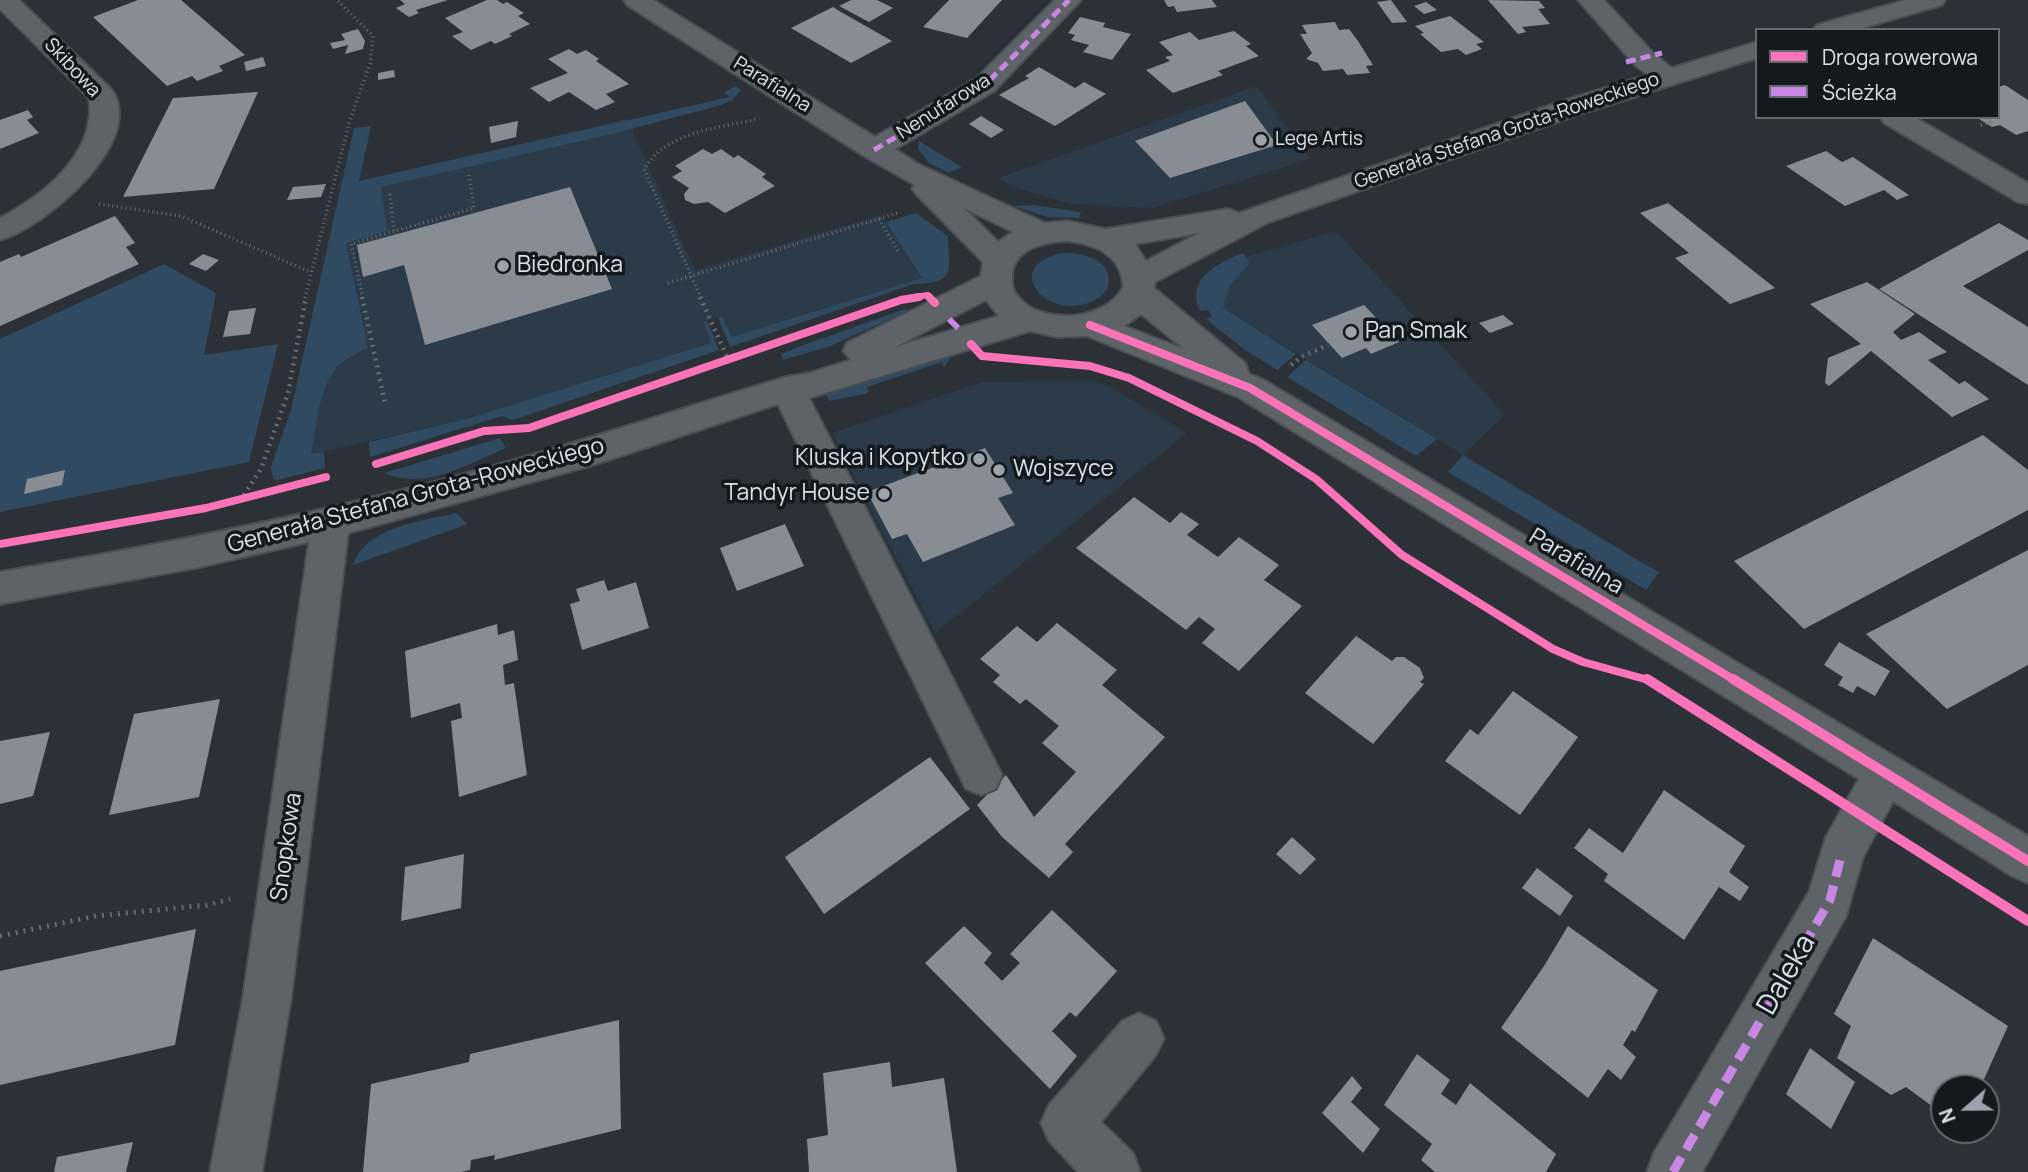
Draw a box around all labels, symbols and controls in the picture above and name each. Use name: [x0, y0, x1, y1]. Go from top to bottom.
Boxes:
legend: [1755, 28, 2000, 119]
street label: Skibowa: [39, 34, 105, 102]
text: Droga rowerowa: [1822, 43, 1978, 71]
street label: Parafialna: [729, 52, 815, 118]
street label: Generała Stefana Grota-Roweckiego: [1352, 68, 1662, 194]
street label: Nenufarowa: [893, 69, 995, 145]
text: Ścieżka: [1822, 78, 1897, 106]
place label: Lege Artis: [1275, 129, 1363, 151]
marker: Lege Artis: [1253, 132, 1269, 148]
place label: Biedronka: [517, 252, 623, 280]
marker: Biedronka: [495, 258, 511, 274]
place label: Pan Smak: [1365, 318, 1467, 346]
marker: Pan Smak: [1343, 324, 1359, 340]
street label: Generała Stefana Grota-Roweckiego: [225, 432, 607, 560]
place label: Kluska i Kopytko: [795, 445, 965, 473]
marker: Kluska i Kopytko: [971, 451, 987, 467]
place label: Wojszyce: [1013, 456, 1114, 484]
marker: Wojszyce: [991, 462, 1007, 478]
place label: Tandyr House: [724, 480, 870, 508]
marker: Tandyr House: [876, 486, 892, 502]
street label: Parafialna: [1524, 523, 1628, 601]
street label: Snopkowa: [266, 791, 308, 903]
street label: Daleka: [1751, 929, 1823, 1021]
north arrow: [1930, 1074, 2000, 1144]
text: N: [1933, 1105, 1962, 1127]

